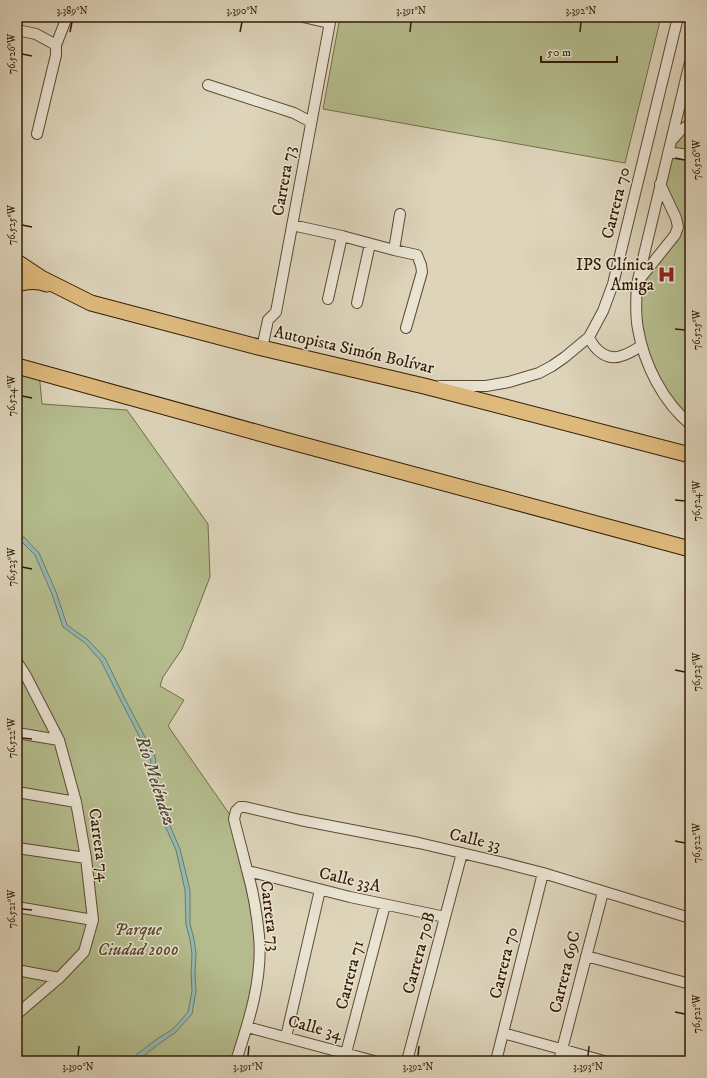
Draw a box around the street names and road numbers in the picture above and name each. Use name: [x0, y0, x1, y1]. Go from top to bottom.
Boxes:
street label: Carrera 73: [267, 144, 301, 218]
street label: Carrera 70: [596, 165, 636, 241]
street label: Autopista Simón Bolívar: [272, 321, 437, 379]
street label: Carrera 74: [83, 807, 115, 884]
street label: Calle 33: [447, 823, 503, 857]
street label: Calle 33A: [317, 862, 383, 898]
street label: Carrera 73: [255, 880, 285, 952]
street label: Carrera 70B: [397, 909, 441, 997]
street label: Carrera 70: [484, 925, 524, 1001]
street label: Carrera 69C: [544, 929, 586, 1015]
street label: Carrera 71: [331, 938, 369, 1012]
street label: Calle 34: [285, 1010, 346, 1046]

